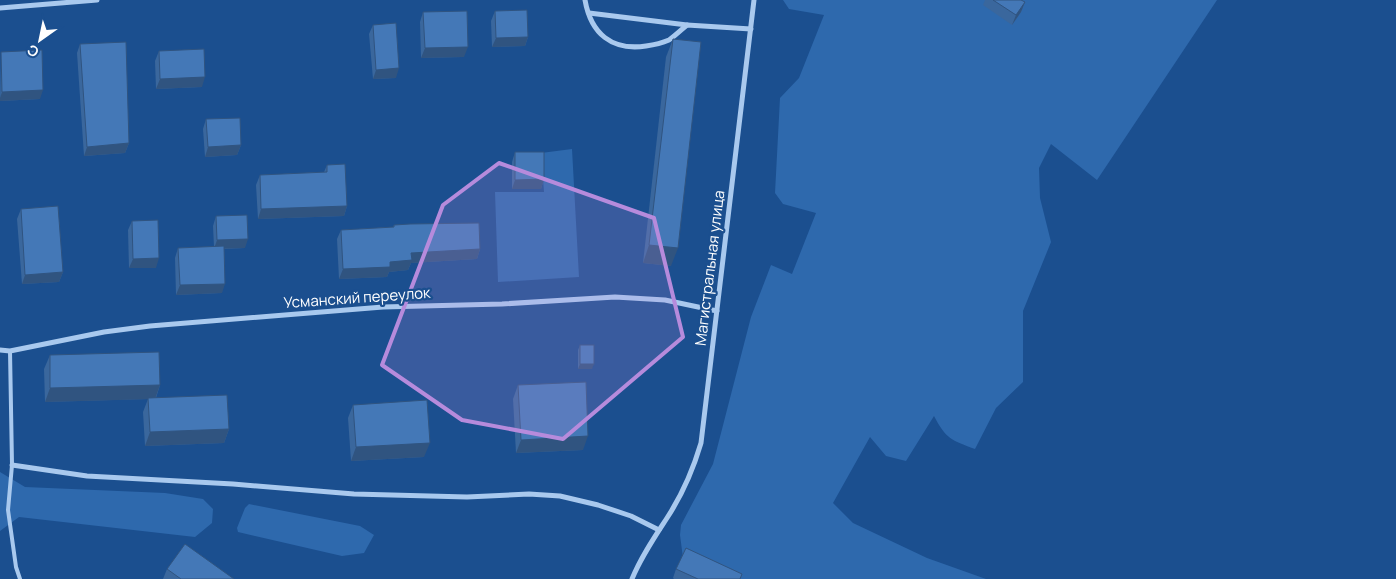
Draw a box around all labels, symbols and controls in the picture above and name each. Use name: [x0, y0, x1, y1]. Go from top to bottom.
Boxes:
north arrow: [15, 15, 65, 65]
text: С: [23, 41, 42, 62]
street label: Магистральная улица: [690, 189, 729, 347]
street label: Усманский переулок: [283, 282, 432, 313]

